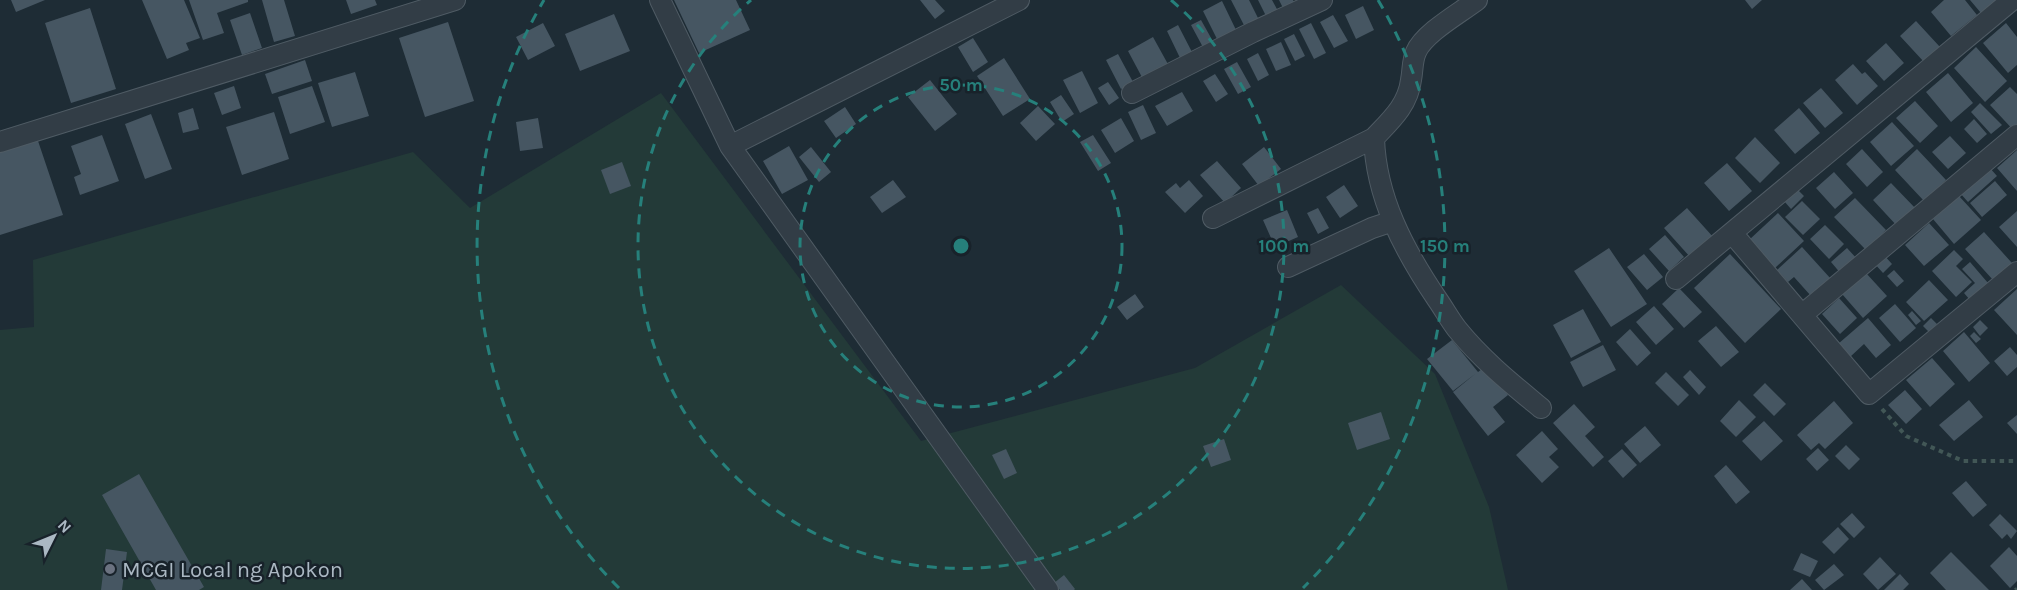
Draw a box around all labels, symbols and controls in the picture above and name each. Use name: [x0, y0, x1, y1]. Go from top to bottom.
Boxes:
text: 50 m: [939, 74, 983, 96]
text: 100 m: [1259, 235, 1309, 257]
text: 150 m: [1420, 235, 1470, 257]
centre of rings: [951, 236, 971, 256]
north arrow: [24, 506, 84, 566]
text: N: [54, 515, 75, 537]
place label: MCGI Local ng Apokon: [122, 557, 343, 583]
marker: MCGI Local ng Apokon: [103, 562, 117, 576]

